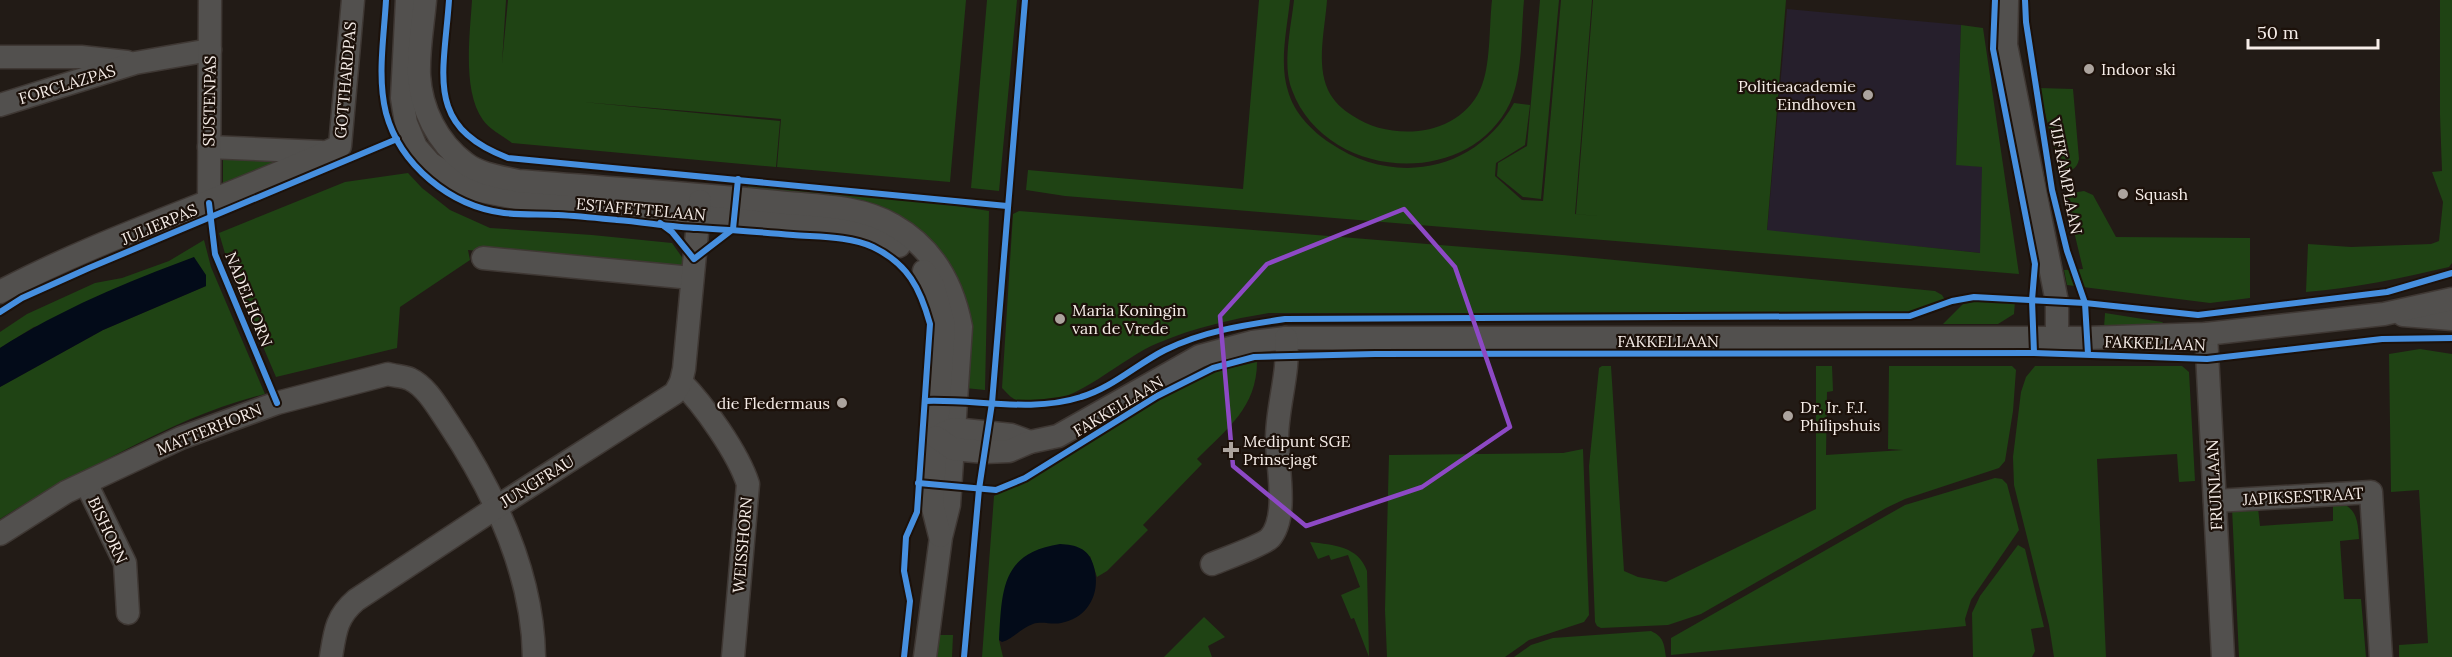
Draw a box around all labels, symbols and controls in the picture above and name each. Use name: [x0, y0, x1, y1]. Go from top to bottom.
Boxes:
scale bar: [2248, 12, 2378, 50]
street label: GOTTHARDPAS: [330, 21, 360, 139]
text: 50 m: [2257, 21, 2299, 44]
street label: SUSTENPAS: [198, 55, 220, 147]
place label: Indoor ski: [2101, 59, 2176, 79]
street label: FORCLAZPAS: [16, 60, 118, 108]
marker: Indoor ski: [2082, 62, 2096, 76]
place label: Politieacademie Eindhoven: [1738, 76, 1856, 114]
marker: Politieacademie Eindhoven: [1861, 88, 1875, 102]
street label: VIJFKAMPLAAN: [2045, 115, 2087, 236]
place label: Squash: [2135, 184, 2189, 204]
marker: Squash: [2116, 187, 2130, 201]
street label: ESTAFETTELAAN: [575, 193, 707, 225]
street label: JULIERPAS: [117, 199, 200, 249]
street label: NADELHORN: [221, 249, 277, 349]
place label: Maria Koningin van de Vrede: [1072, 300, 1187, 338]
marker: Maria Koningin van de Vrede: [1053, 312, 1067, 326]
street label: FAKKELLAAN: [1617, 331, 1719, 351]
street label: FAKKELLAAN: [2104, 331, 2206, 355]
street label: FAKKELLAAN: [1069, 371, 1167, 441]
place label: die Fledermaus: [717, 393, 830, 413]
marker: die Fledermaus: [835, 396, 849, 410]
place label: Dr. Ir. F.J. Philipshuis: [1800, 397, 1881, 435]
street label: MATTERHORN: [153, 399, 265, 459]
marker: Dr. Ir. F.J. Philipshuis: [1781, 409, 1795, 423]
place label: Medipunt SGE Prinsejagt: [1243, 431, 1351, 469]
street label: FRUINLAAN: [2202, 439, 2226, 531]
marker: Medipunt SGE Prinsejagt: [1224, 443, 1238, 457]
street label: JUNGFRAU: [495, 450, 578, 512]
street label: JAPIKSESTRAAT: [2241, 483, 2364, 509]
street label: BISHORN: [84, 493, 132, 567]
street label: WEISSHORN: [728, 496, 756, 594]

